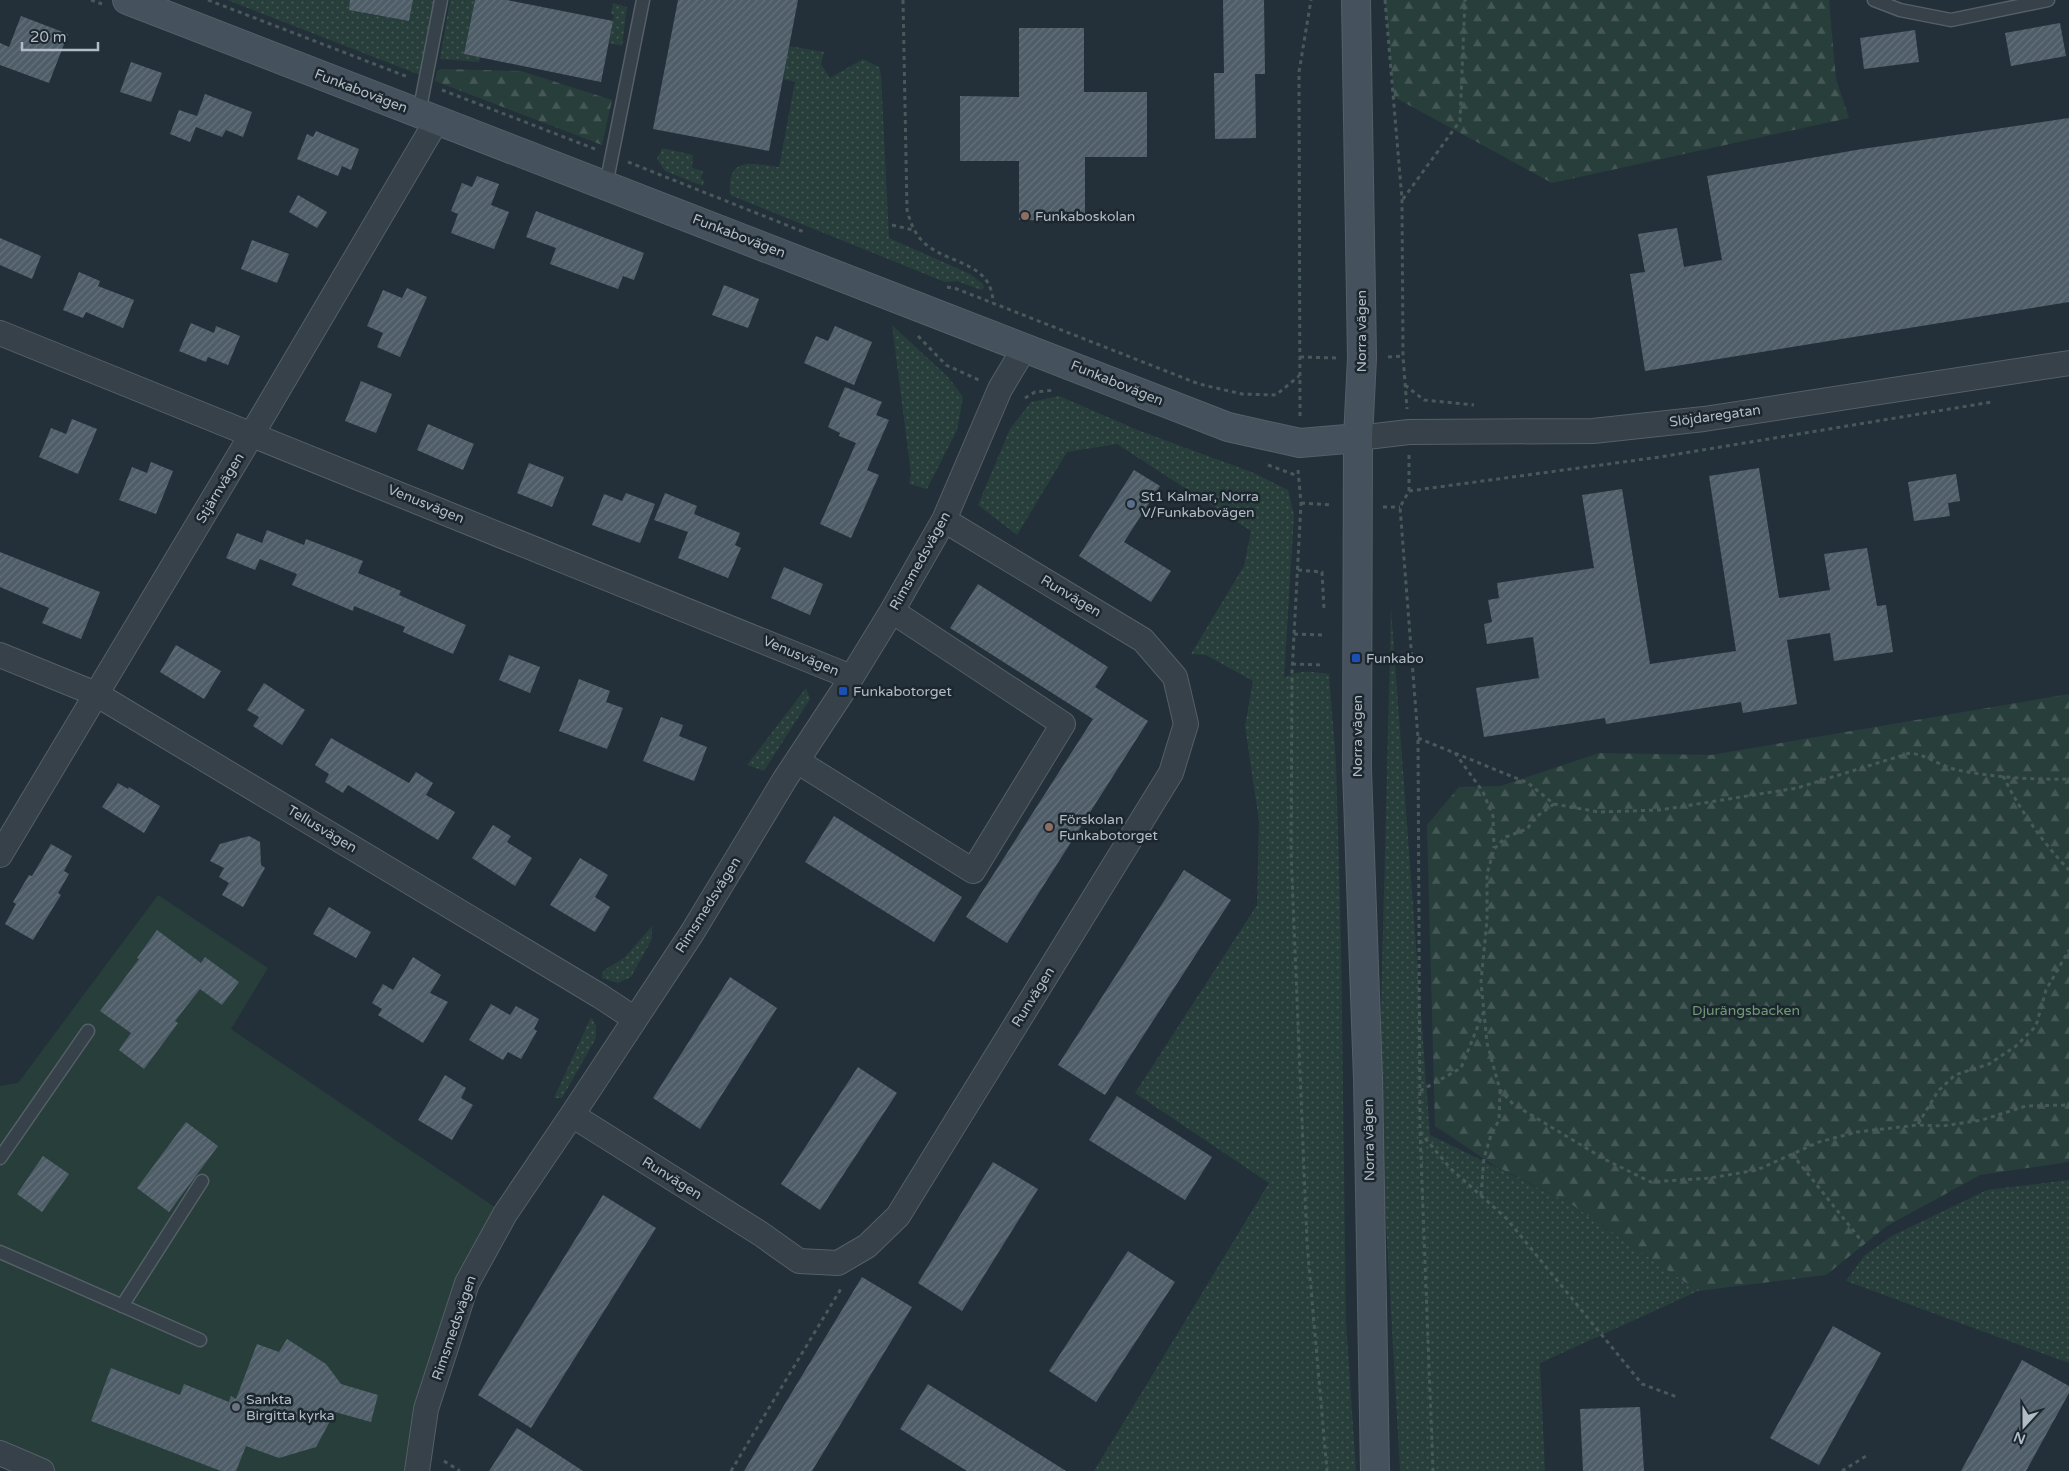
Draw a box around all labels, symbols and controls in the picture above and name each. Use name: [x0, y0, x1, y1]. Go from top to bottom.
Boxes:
scale bar: [22, 20, 99, 52]
text: 20 m: [30, 28, 67, 46]
street label: Funkabovägen: [312, 65, 410, 117]
place label: Funkaboskolan: [1035, 208, 1135, 225]
street label: Funkabovägen: [690, 210, 788, 262]
marker: Funkaboskolan: [1019, 210, 1031, 222]
street label: Norra vägen: [1353, 290, 1370, 372]
street label: Funkabovägen: [1068, 357, 1166, 409]
street label: Slöjdaregatan: [1668, 401, 1762, 431]
street label: Stjärnvägen: [192, 450, 248, 526]
street label: Venusvägen: [385, 481, 467, 527]
place label: St1 Kalmar, Norra V/Funkabovägen: [1141, 488, 1259, 521]
marker: St1 Kalmar, Norra V/Funkabovägen: [1125, 498, 1137, 510]
street label: Rimsmedsvägen: [886, 509, 954, 613]
street label: Runvägen: [1038, 571, 1104, 621]
street label: Venusvägen: [760, 632, 842, 680]
place label: Funkabo: [1366, 650, 1424, 667]
marker: Funkabo: [1350, 652, 1362, 664]
place label: Funkabotorget: [853, 683, 952, 700]
marker: Funkabotorget: [837, 685, 849, 697]
street label: Norra vägen: [1349, 695, 1366, 777]
street label: Tellusvägen: [284, 802, 360, 856]
place label: Förskolan Funkabotorget: [1059, 811, 1158, 844]
marker: Förskolan Funkabotorget: [1043, 821, 1055, 833]
street label: Rimsmedsvägen: [672, 854, 744, 956]
street label: Runvägen: [1008, 964, 1058, 1030]
park label: Djurängsbacken: [1692, 1002, 1800, 1019]
street label: Norra vägen: [1360, 1099, 1378, 1181]
street label: Runvägen: [639, 1153, 705, 1203]
street label: Rimsmedsvägen: [428, 1273, 480, 1383]
place label: Sankta Birgitta kyrka: [246, 1391, 335, 1424]
marker: Sankta Birgitta kyrka: [230, 1401, 242, 1413]
north arrow: [1999, 1401, 2049, 1451]
text: N: [2011, 1428, 2028, 1448]

